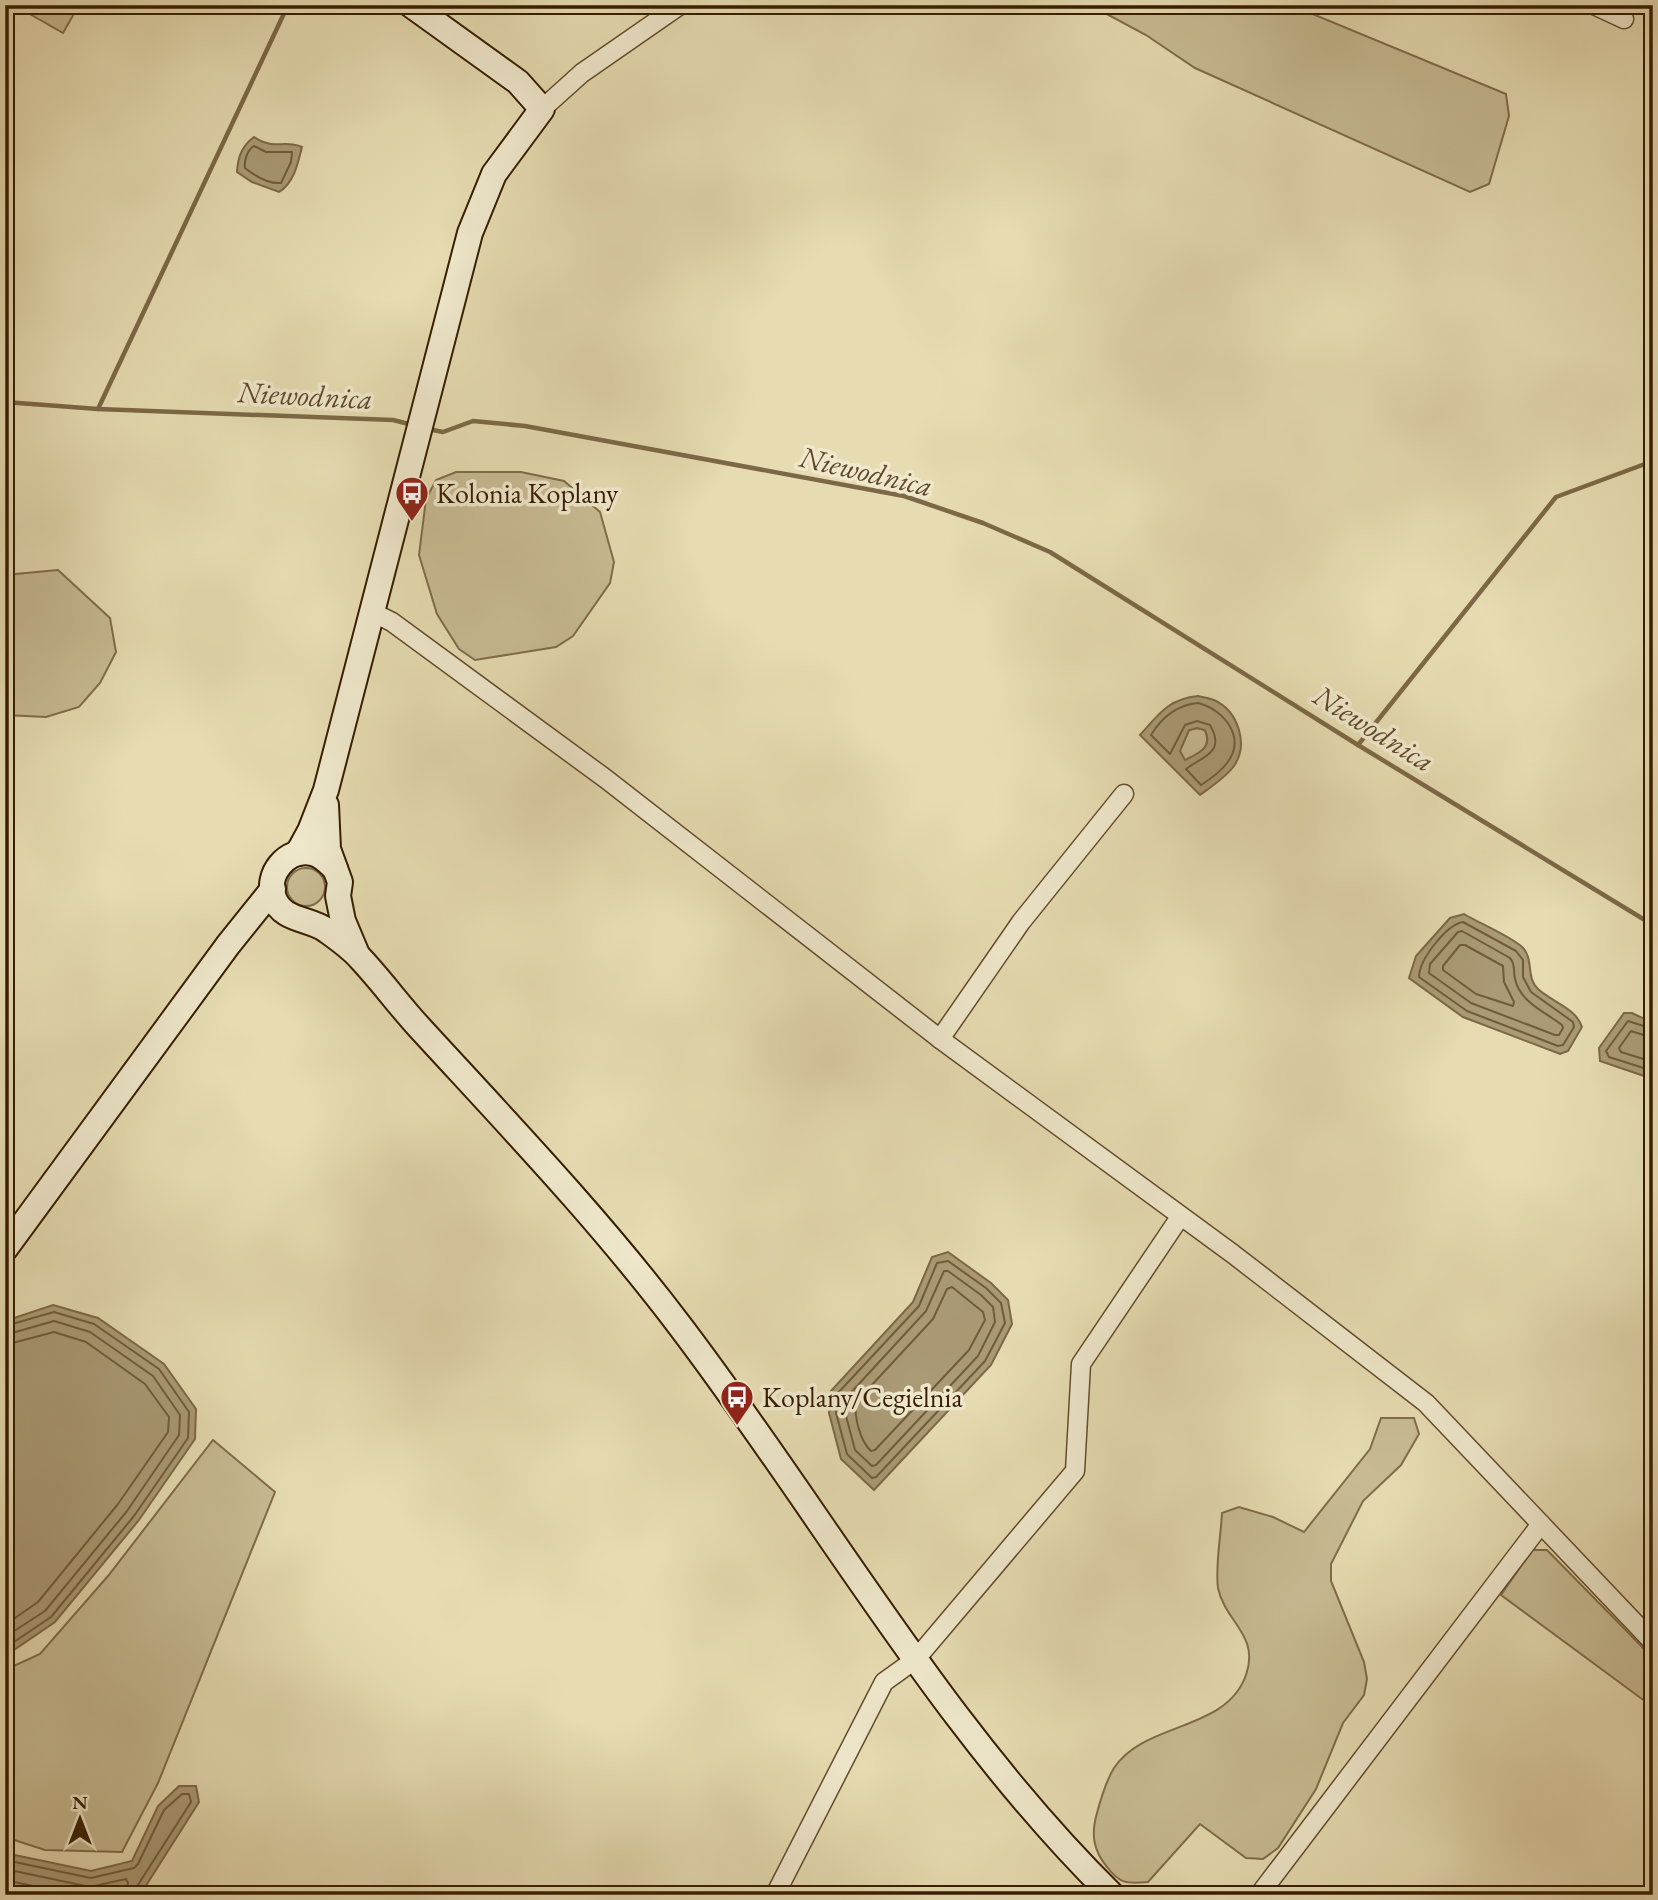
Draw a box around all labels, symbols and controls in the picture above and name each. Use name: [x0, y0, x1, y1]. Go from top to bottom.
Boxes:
water label: Niewodnica: [235, 372, 374, 418]
water label: Niewodnica: [795, 437, 936, 505]
bus stop icon: Kolonia Koplany: [393, 474, 431, 523]
place label: Kolonia Koplany: [436, 475, 619, 511]
water label: Niewodnica: [1305, 675, 1442, 780]
bus stop icon: Koplany/Cegielnia: [718, 1378, 756, 1427]
place label: Koplany/Cegielnia: [762, 1379, 963, 1415]
north arrow: [46, 1784, 116, 1854]
text: N: [72, 1790, 88, 1815]

